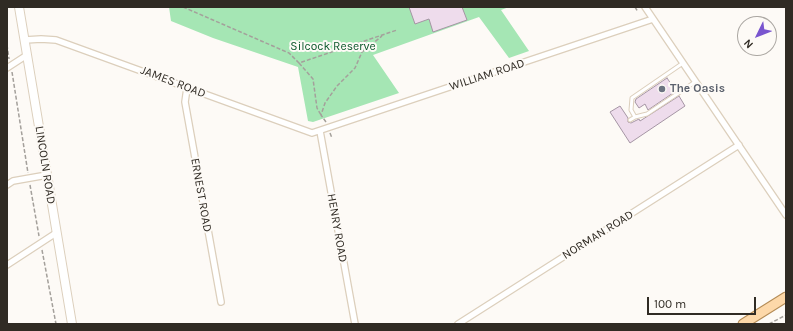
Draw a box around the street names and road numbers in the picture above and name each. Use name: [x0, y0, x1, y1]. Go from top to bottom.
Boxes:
street label: WILLIAM ROAD: [447, 56, 527, 94]
street label: JAMES ROAD: [138, 63, 208, 101]
street label: LINCOLN ROAD: [32, 125, 58, 205]
street label: ERNEST ROAD: [187, 157, 215, 233]
street label: HENRY ROAD: [324, 192, 350, 264]
street label: NORMAN ROAD: [560, 207, 636, 263]

